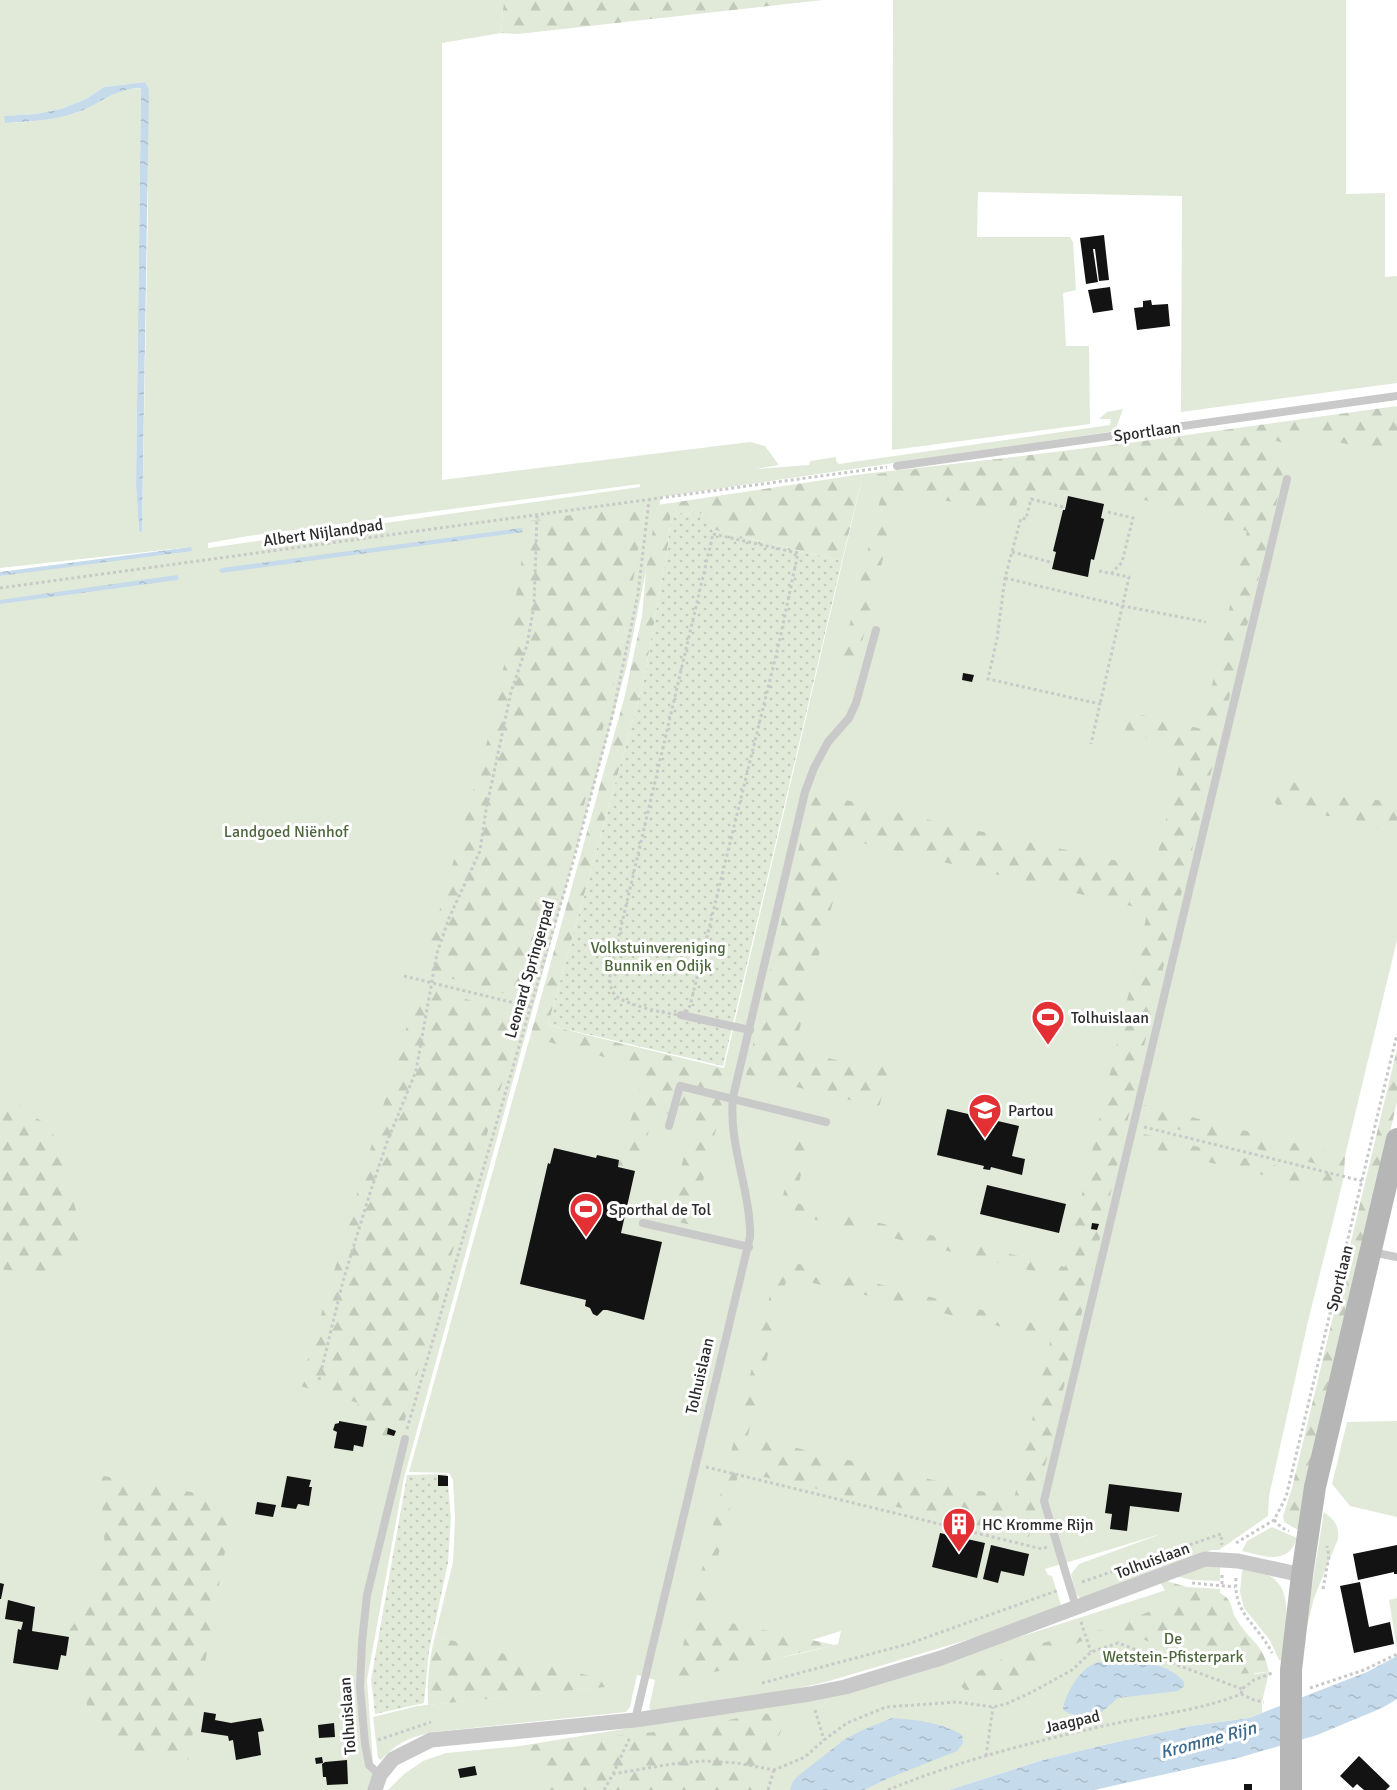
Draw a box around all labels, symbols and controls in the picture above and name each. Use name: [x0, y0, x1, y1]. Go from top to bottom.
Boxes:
street label: Sportlaan: [1112, 417, 1182, 447]
street label: Albert Nijlandpad: [262, 515, 384, 551]
park label: Landgoed Niënhof: [224, 822, 349, 842]
street label: Leonard Springerpad: [501, 898, 559, 1041]
park label: Volkstuinvereniging Bunnik en Odijk: [590, 938, 726, 976]
sports icon: Tolhuislaan: [1030, 999, 1066, 1046]
place label: Tolhuislaan: [1071, 1008, 1149, 1028]
school or university icon: Partou: [967, 1092, 1003, 1139]
place label: Partou: [1008, 1101, 1054, 1121]
sports icon: Sporthal de Tol: [568, 1191, 604, 1238]
place label: Sporthal de Tol: [609, 1200, 711, 1220]
street label: Sportlaan: [1322, 1243, 1358, 1313]
street label: Tolhuislaan: [681, 1336, 718, 1416]
building icon: HC Kromme Rijn: [941, 1506, 977, 1553]
place label: HC Kromme Rijn: [982, 1515, 1094, 1535]
street label: Tolhuislaan: [1112, 1538, 1192, 1584]
park label: De Wetstein-Pfisterpark: [1102, 1629, 1244, 1667]
street label: Tolhuislaan: [335, 1676, 361, 1756]
street label: Jaagpad: [1043, 1706, 1102, 1738]
water label: Kromme Rijn: [1158, 1716, 1260, 1763]

